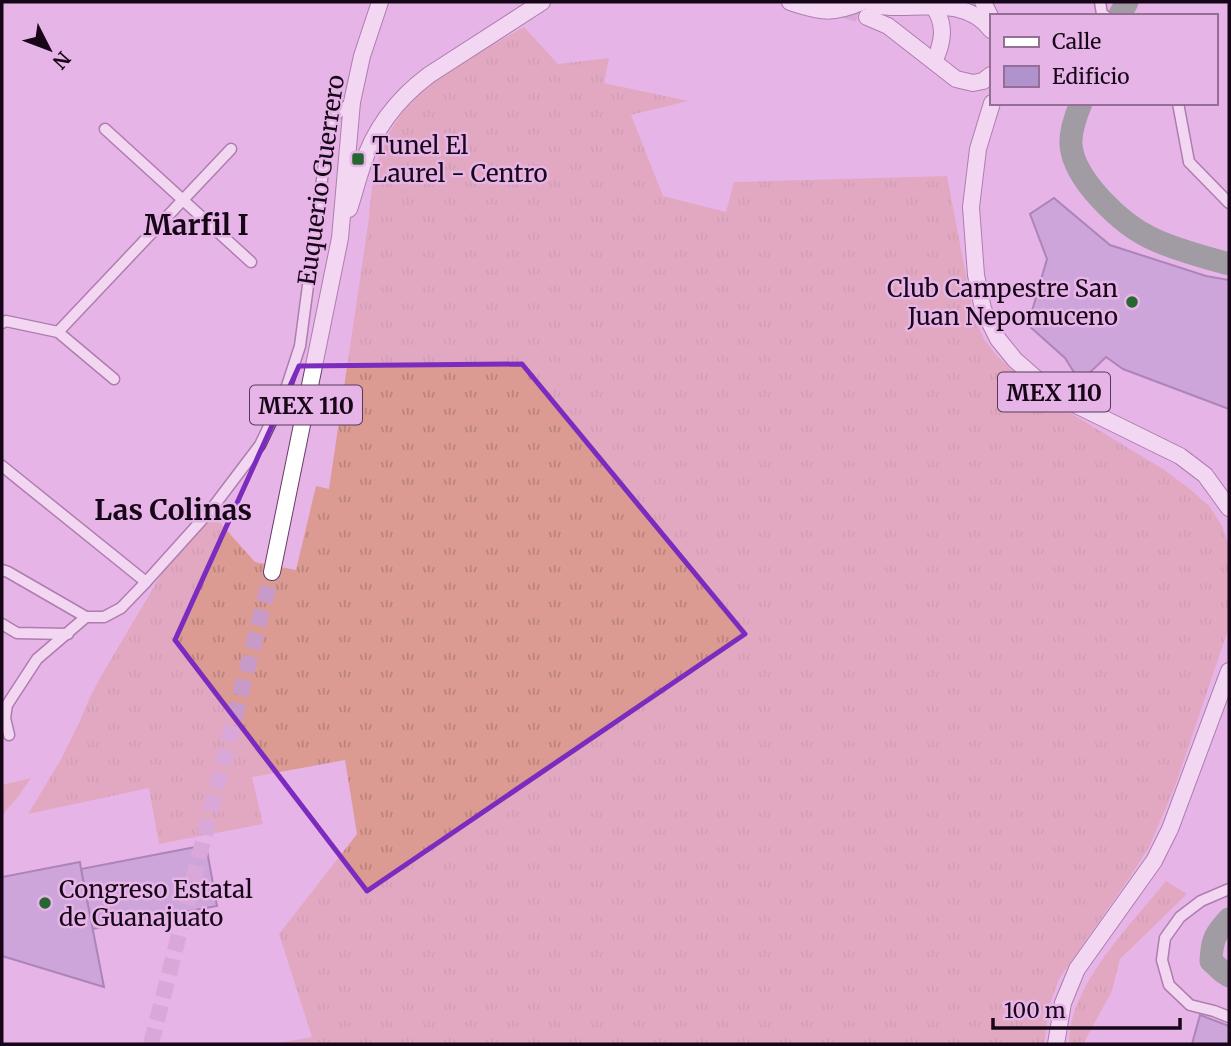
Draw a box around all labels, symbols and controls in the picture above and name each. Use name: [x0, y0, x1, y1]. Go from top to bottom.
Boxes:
north arrow: [14, 14, 84, 84]
legend: [990, 14, 1217, 105]
text: Calle: [1052, 28, 1101, 55]
text: N: [48, 47, 76, 74]
text: Edificio: [1052, 63, 1129, 90]
street label: Euquerio Guerrero: [291, 73, 351, 287]
place label: Tunel El Laurel - Centro: [372, 130, 548, 189]
marker: Tunel El Laurel - Centro: [350, 151, 366, 167]
district label: Marfil I: [143, 207, 249, 243]
place label: Club Campestre San Juan Nepomuceno: [887, 273, 1118, 332]
marker: Club Campestre San Juan Nepomuceno: [1124, 294, 1140, 310]
road number: MEX 110: [998, 372, 1110, 412]
road number: MEX 110: [250, 386, 362, 424]
district label: Las Colinas: [94, 492, 252, 528]
place label: Congreso Estatal de Guanajuato: [59, 874, 253, 933]
marker: Congreso Estatal de Guanajuato: [37, 895, 53, 911]
scale bar: [993, 986, 1180, 1030]
text: 100 m: [1004, 997, 1066, 1024]

